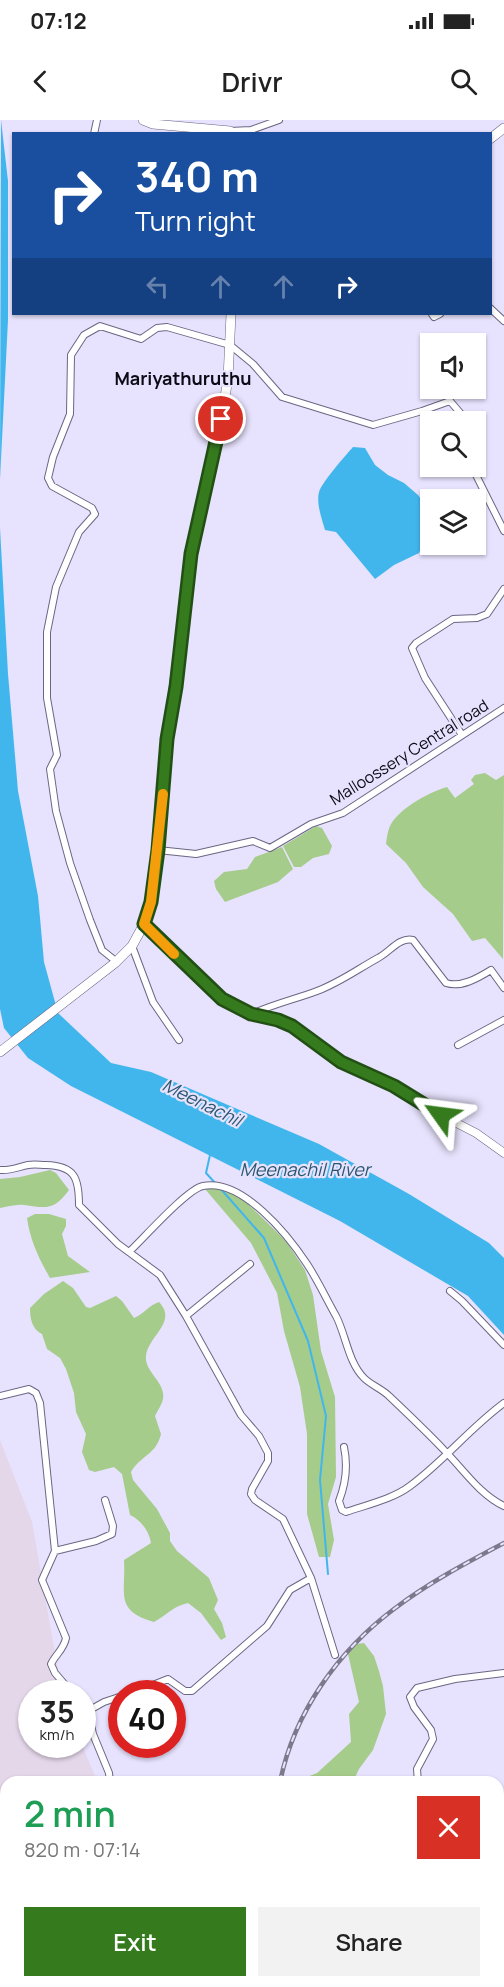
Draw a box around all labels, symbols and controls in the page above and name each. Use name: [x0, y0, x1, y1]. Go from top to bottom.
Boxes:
text: 07:12: [30, 6, 87, 36]
text: Drivr: [221, 63, 283, 100]
icon: back: [24, 65, 57, 98]
icon: search: [447, 65, 480, 98]
text: 340 m: [135, 147, 259, 205]
icon: right: [36, 156, 114, 234]
text: Turn right: [135, 202, 256, 239]
icon: left: [141, 270, 174, 303]
icon: ahead: [204, 270, 237, 303]
icon: ahead: [267, 270, 300, 303]
icon: right: [330, 270, 363, 303]
map controls: [420, 333, 486, 555]
button: sound: [420, 333, 486, 399]
district label: Mariyathuruthu: [114, 366, 252, 390]
pin: [195, 393, 246, 444]
icon: arrive: [204, 402, 237, 435]
button: search: [420, 411, 486, 477]
button: layers: [420, 489, 486, 555]
street label: Malloossery Central road: [325, 694, 493, 810]
water label: Meenachil: [159, 1073, 249, 1133]
position arrow: [409, 1083, 473, 1147]
water label: Meenachil River: [240, 1157, 373, 1181]
speed limit sign: 40: [108, 1680, 186, 1758]
text: 35: [39, 1691, 75, 1732]
text: km/h: [40, 1724, 74, 1745]
text: 2 min: [24, 1789, 116, 1838]
button: close: [417, 1796, 480, 1859]
text: 820 m · 07:14: [24, 1836, 141, 1863]
button: Exit: [24, 1907, 246, 1976]
button: Share: [258, 1907, 480, 1976]

